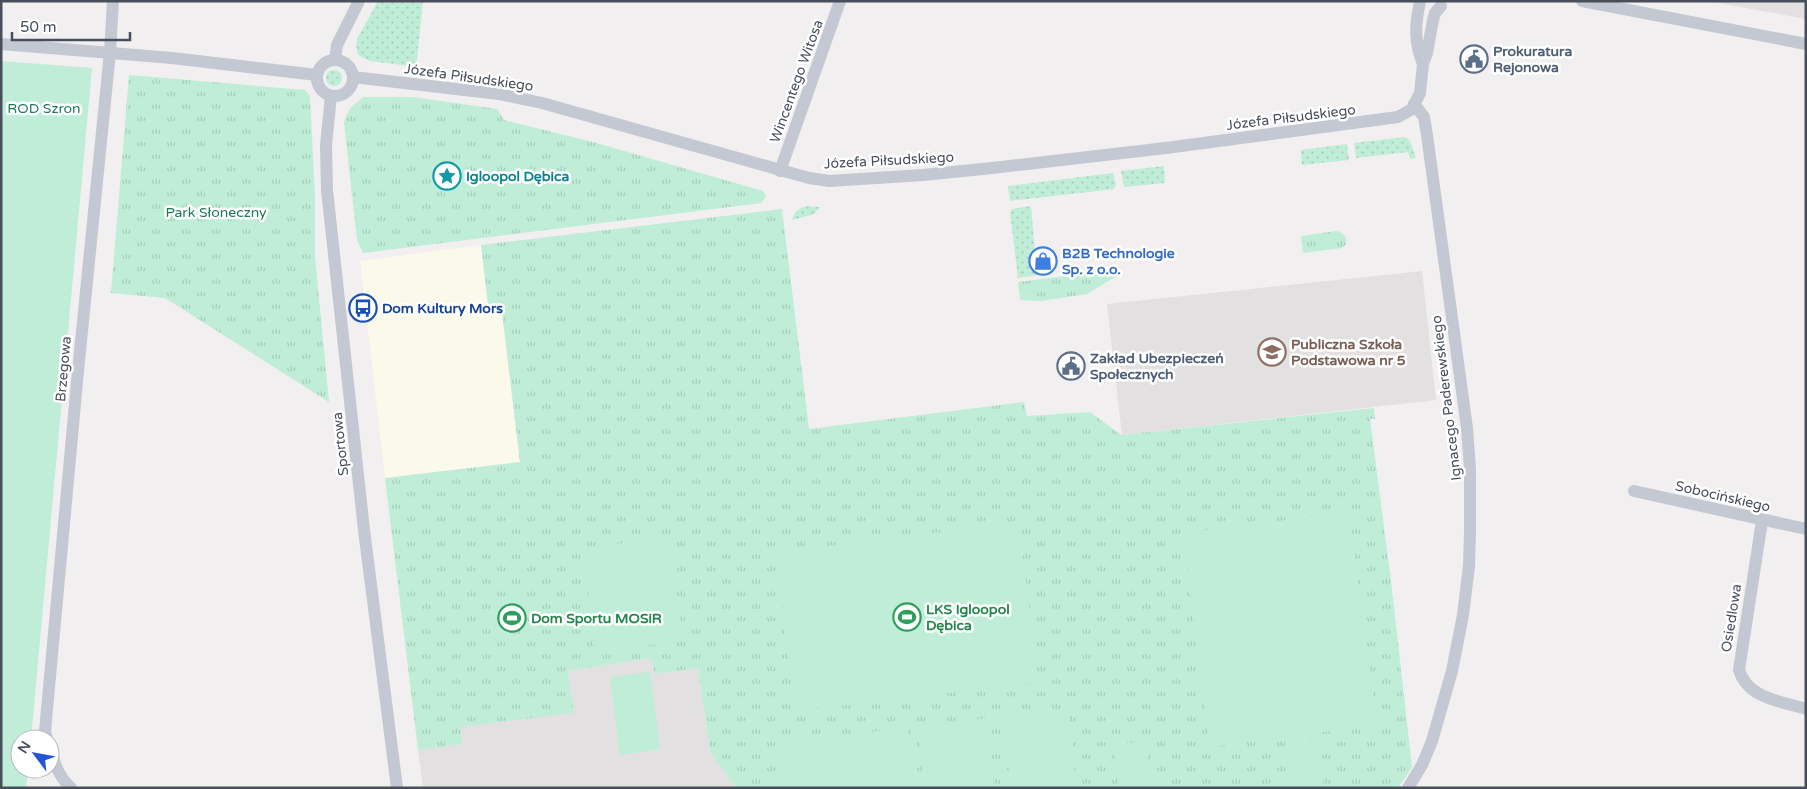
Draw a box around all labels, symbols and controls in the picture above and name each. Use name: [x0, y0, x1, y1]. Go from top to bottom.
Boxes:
scale bar: [12, 10, 130, 42]
street label: Wincentego Witosa: [766, 17, 827, 145]
text: 50 m: [20, 18, 57, 36]
place label: Prokuratura Rejonowa: [1493, 43, 1572, 76]
public building icon: Prokuratura Rejonowa: [1459, 44, 1489, 74]
street label: Józefa Piłsudskiego: [403, 60, 535, 95]
park label: ROD Szron: [7, 100, 81, 117]
street label: Józefa Piłsudskiego: [1225, 101, 1357, 134]
street label: Józefa Piłsudskiego: [824, 149, 954, 172]
place icon: Igloopol Dębica: [432, 161, 462, 191]
place label: Igloopol Dębica: [466, 168, 570, 185]
park label: Park Słoneczny: [165, 204, 267, 221]
place label: B2B Technologie Sp. z o.o.: [1062, 245, 1175, 278]
shop icon: B2B Technologie Sp. z o.o.: [1028, 246, 1058, 276]
bus stop icon: Dom Kultury Mors: [348, 293, 378, 323]
place label: Dom Kultury Mors: [382, 300, 503, 317]
street label: Ignacego Paderewskiego: [1428, 314, 1465, 481]
street label: Brzegowa: [52, 335, 75, 403]
place label: Publiczna Szkoła Podstawowa nr 5: [1291, 336, 1406, 369]
school or university icon: Publiczna Szkoła Podstawowa nr 5: [1257, 337, 1287, 367]
place label: Zakład Ubezpieczeń Społecznych: [1090, 350, 1224, 383]
public building icon: Zakład Ubezpieczeń Społecznych: [1056, 351, 1086, 381]
street label: Sportowa: [329, 411, 352, 477]
street label: Sobocińskiego: [1674, 477, 1772, 516]
street label: Osiedlowa: [1718, 583, 1745, 653]
place label: LKS Igloopol Dębica: [926, 601, 1010, 634]
sports icon: LKS Igloopol Dębica: [892, 602, 922, 632]
sports icon: Dom Sportu MOSiR: [497, 603, 527, 633]
place label: Dom Sportu MOSiR: [531, 610, 662, 627]
north arrow: [10, 729, 60, 779]
text: N: [14, 738, 35, 757]

